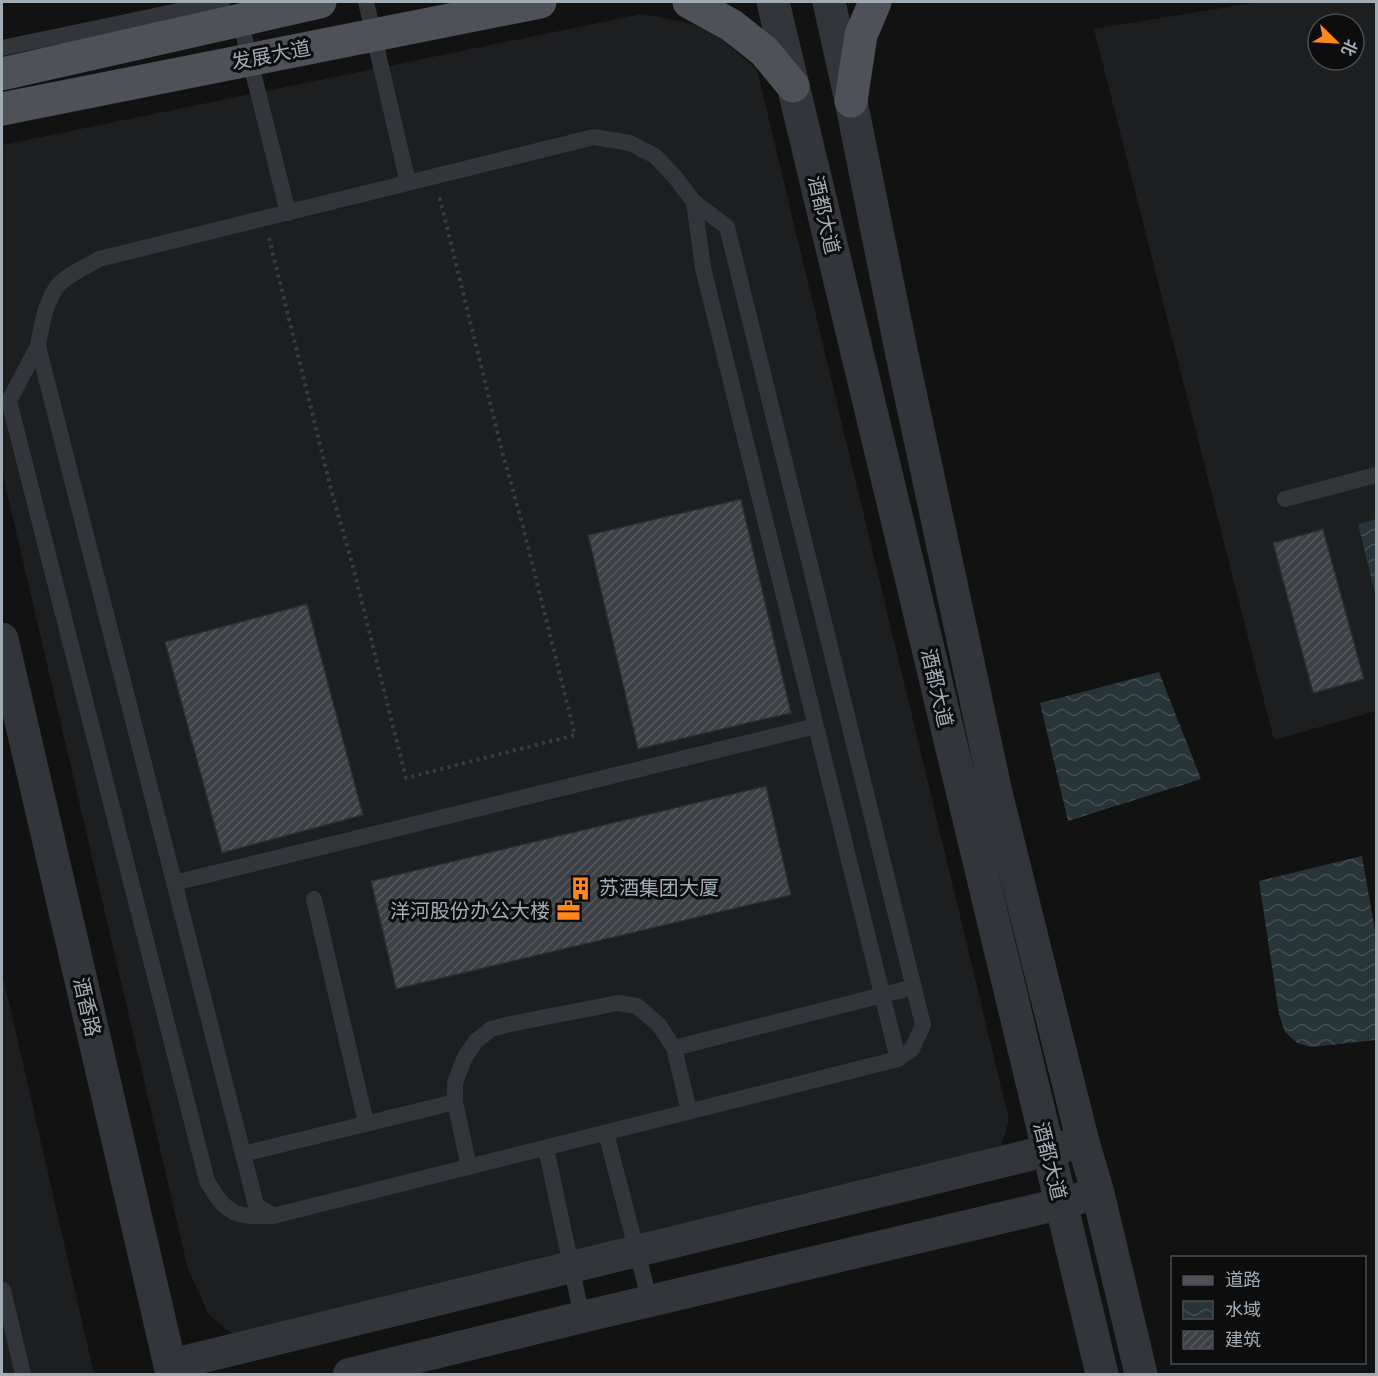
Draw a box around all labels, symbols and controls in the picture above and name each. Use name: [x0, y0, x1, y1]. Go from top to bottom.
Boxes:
north arrow: [1306, 12, 1366, 72]
street label: 发展大道: [230, 37, 312, 73]
text: 北: [1338, 37, 1360, 59]
street label: 酒都大道: [804, 174, 844, 256]
street label: 酒都大道: [917, 647, 957, 729]
building icon: 苏酒集团大厦: [568, 875, 594, 901]
place label: 苏酒集团大厦: [599, 877, 719, 899]
office icon: 洋河股份办公大楼: [555, 898, 581, 924]
place label: 洋河股份办公大楼: [390, 900, 550, 922]
street label: 酒香路: [70, 975, 104, 1039]
street label: 酒都大道: [1030, 1120, 1070, 1202]
legend: [1171, 1256, 1366, 1364]
text: 道路: [1225, 1270, 1261, 1290]
text: 水域: [1225, 1300, 1261, 1320]
text: 建筑: [1225, 1330, 1261, 1350]

